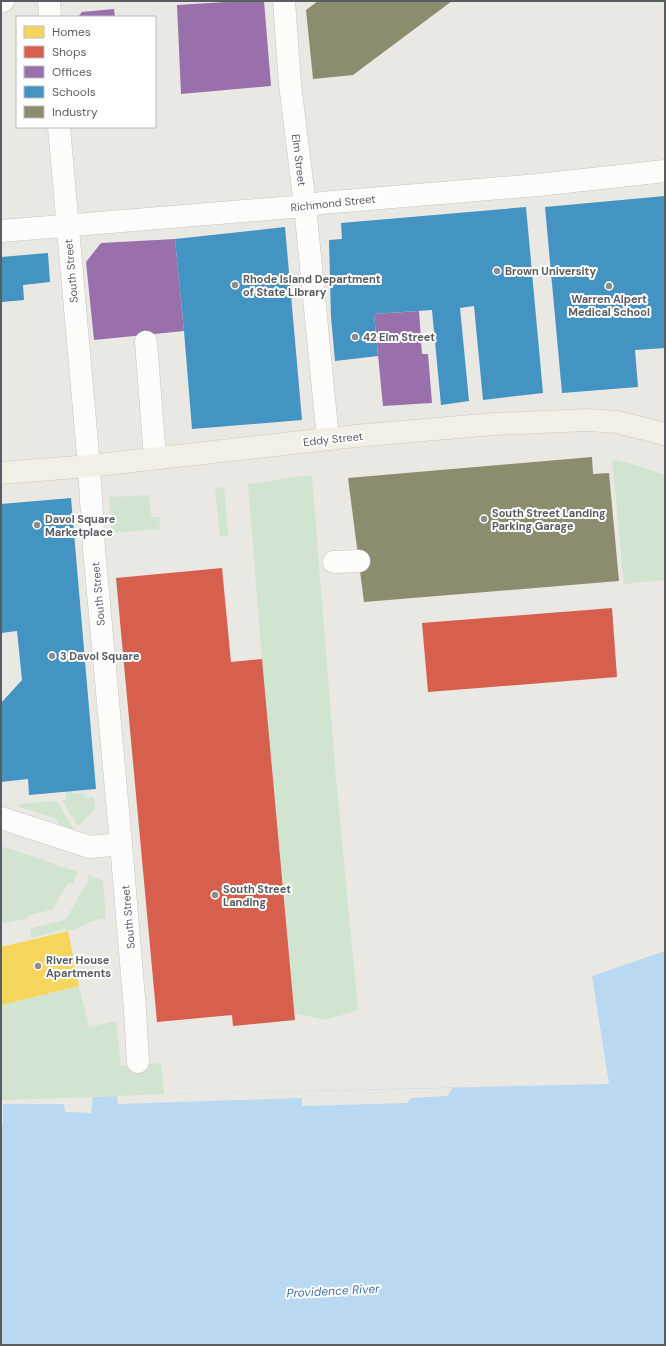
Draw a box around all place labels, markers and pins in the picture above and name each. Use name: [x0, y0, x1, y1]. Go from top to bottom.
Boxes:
place label: Brown University: [505, 264, 596, 278]
marker: Brown University: [492, 266, 502, 276]
place label: Rhode Island Department of State Library: [243, 272, 381, 299]
marker: Rhode Island Department of State Library: [230, 280, 240, 290]
marker: Warren Alpert Medical School: [604, 281, 614, 291]
place label: Warren Alpert Medical School: [568, 292, 650, 319]
place label: 42 Elm Street: [363, 330, 435, 344]
marker: 42 Elm Street: [350, 332, 360, 342]
place label: South Street Landing Parking Garage: [492, 506, 606, 533]
place label: Davol Square Marketplace: [45, 512, 116, 539]
marker: South Street Landing Parking Garage: [479, 514, 489, 524]
marker: Davol Square Marketplace: [32, 520, 42, 530]
place label: 3 Davol Square: [60, 649, 140, 663]
marker: 3 Davol Square: [47, 651, 57, 661]
place label: South Street Landing: [223, 882, 291, 909]
marker: South Street Landing: [210, 890, 220, 900]
place label: River House Apartments: [46, 953, 111, 980]
marker: River House Apartments: [33, 961, 43, 971]

